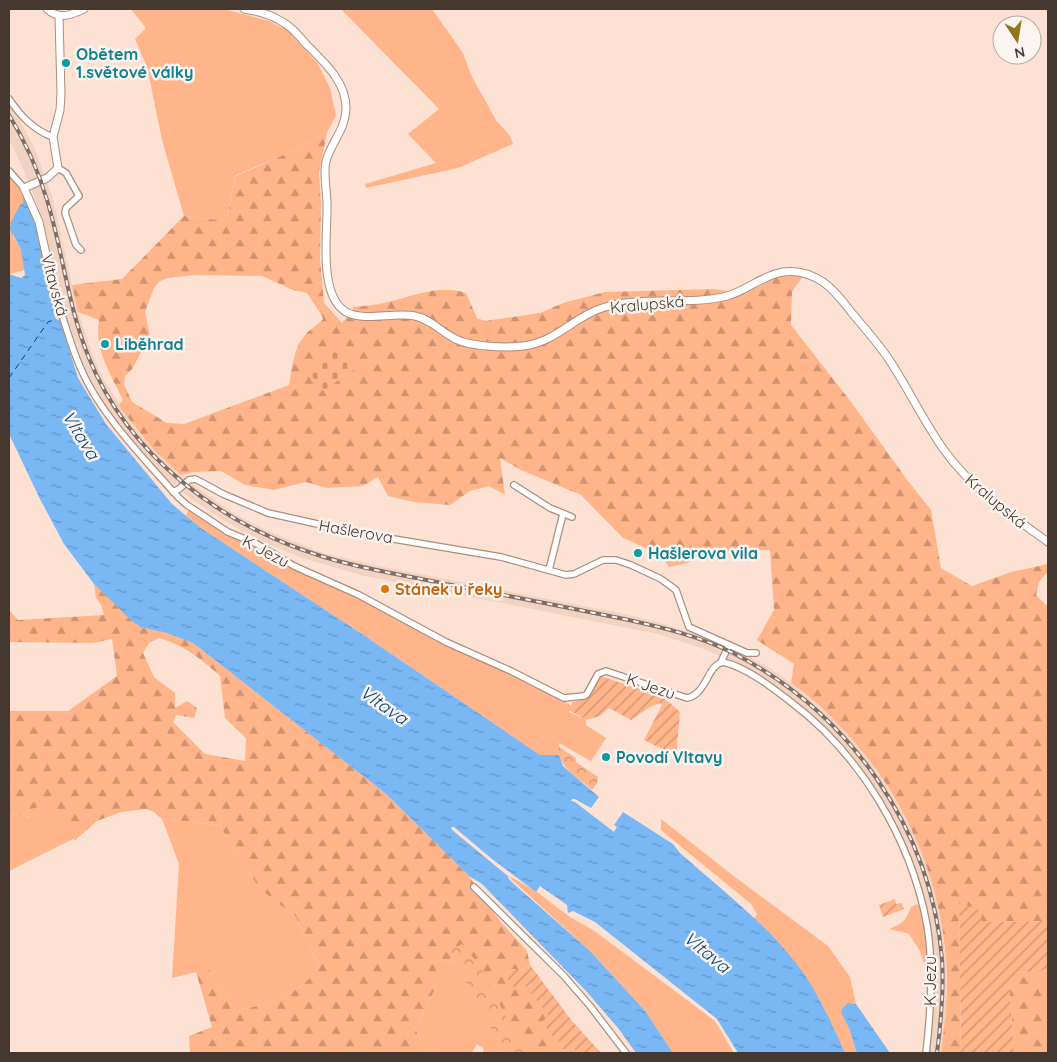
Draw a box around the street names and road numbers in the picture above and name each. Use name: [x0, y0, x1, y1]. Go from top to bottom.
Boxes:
street label: Vltavská: [37, 252, 73, 318]
street label: Kralupská: [609, 291, 685, 317]
street label: Kralupská: [961, 469, 1031, 533]
street label: Hašlerova: [317, 515, 395, 547]
street label: K Jezu: [239, 530, 293, 572]
street label: K Jezu: [624, 668, 678, 704]
street label: K Jezu: [920, 956, 940, 1006]

